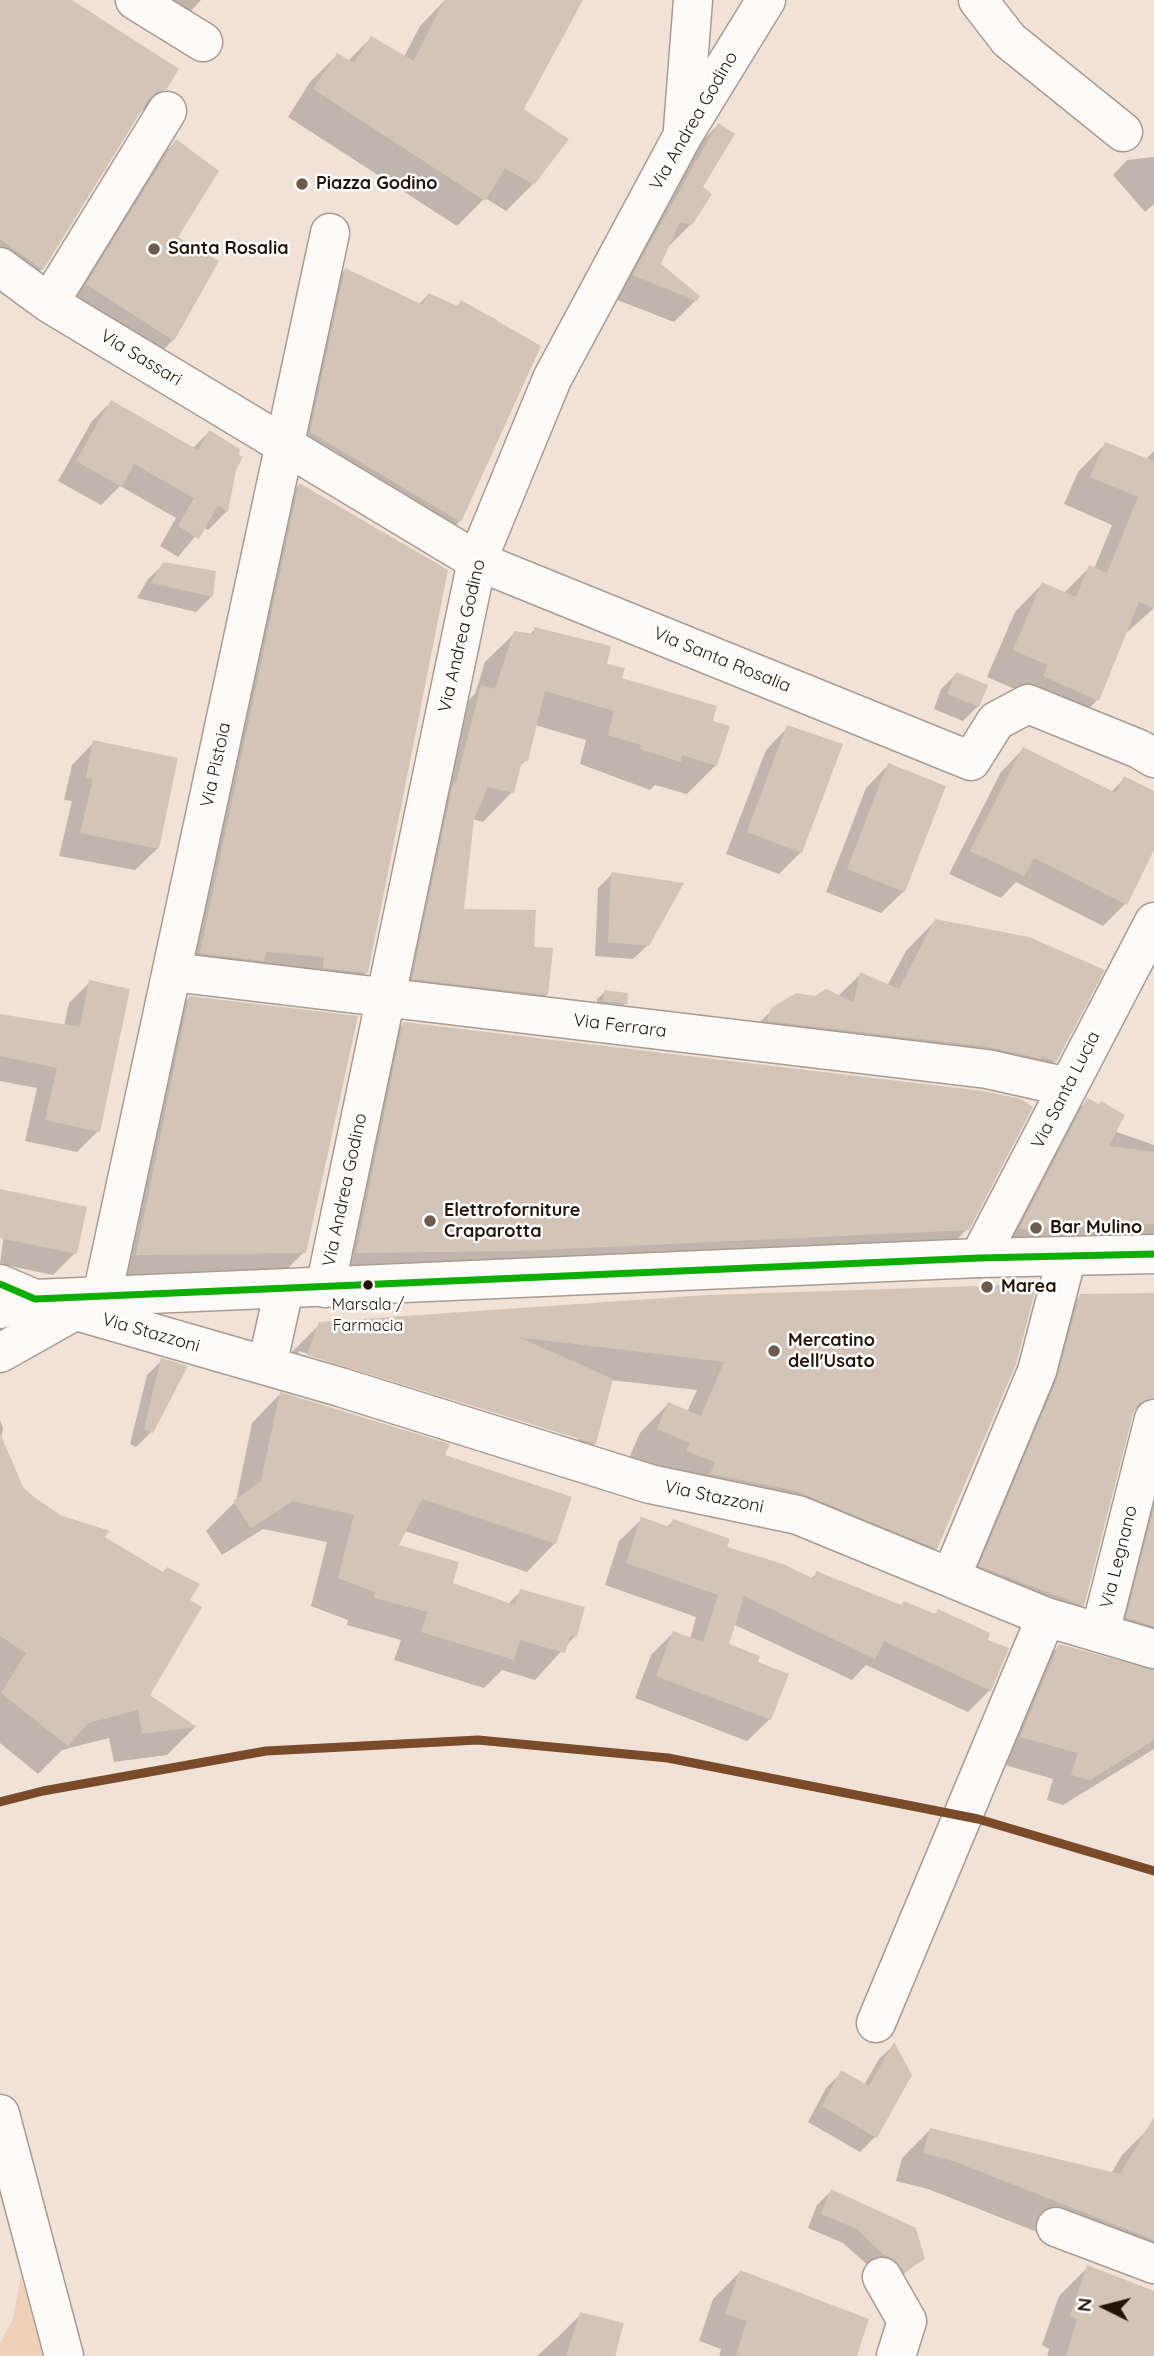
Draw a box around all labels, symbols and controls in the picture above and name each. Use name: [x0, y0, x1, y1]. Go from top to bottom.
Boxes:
street label: Via Andrea Godino: [645, 48, 743, 194]
place label: Piazza Godino: [316, 173, 437, 195]
marker: Piazza Godino: [294, 176, 310, 192]
place label: Santa Rosalia: [168, 238, 289, 260]
marker: Santa Rosalia: [146, 241, 162, 257]
street label: Via Sassari: [96, 325, 186, 391]
street label: Via Andrea Godino: [434, 557, 490, 715]
street label: Via Santa Rosalia: [650, 623, 794, 697]
street label: Via Pistoia: [196, 721, 236, 809]
street label: Via Ferrara: [572, 1010, 668, 1042]
street label: Via Santa Lucia: [1027, 1028, 1105, 1152]
street label: Via Andrea Godino: [318, 1111, 372, 1269]
place label: Elettroforniture Craparotta: [444, 1200, 580, 1242]
marker: Elettroforniture Craparotta: [422, 1213, 438, 1229]
place label: Bar Mulino: [1050, 1217, 1142, 1239]
marker: Bar Mulino: [1028, 1220, 1044, 1236]
place label: Marea: [1001, 1276, 1056, 1298]
marker: Marsala / Farmacia: [361, 1278, 375, 1292]
marker: Marea: [979, 1279, 995, 1295]
place label: Marsala / Farmacia: [332, 1295, 404, 1333]
street label: Via Stazzoni: [99, 1309, 203, 1357]
place label: Mercatino dell'Usato: [788, 1330, 875, 1372]
marker: Mercatino dell'Usato: [766, 1343, 782, 1359]
street label: Via Stazzoni: [662, 1476, 766, 1518]
street label: Via Legnano: [1096, 1503, 1142, 1611]
north arrow: [1070, 2272, 1140, 2342]
text: N: [1071, 2297, 1097, 2313]

